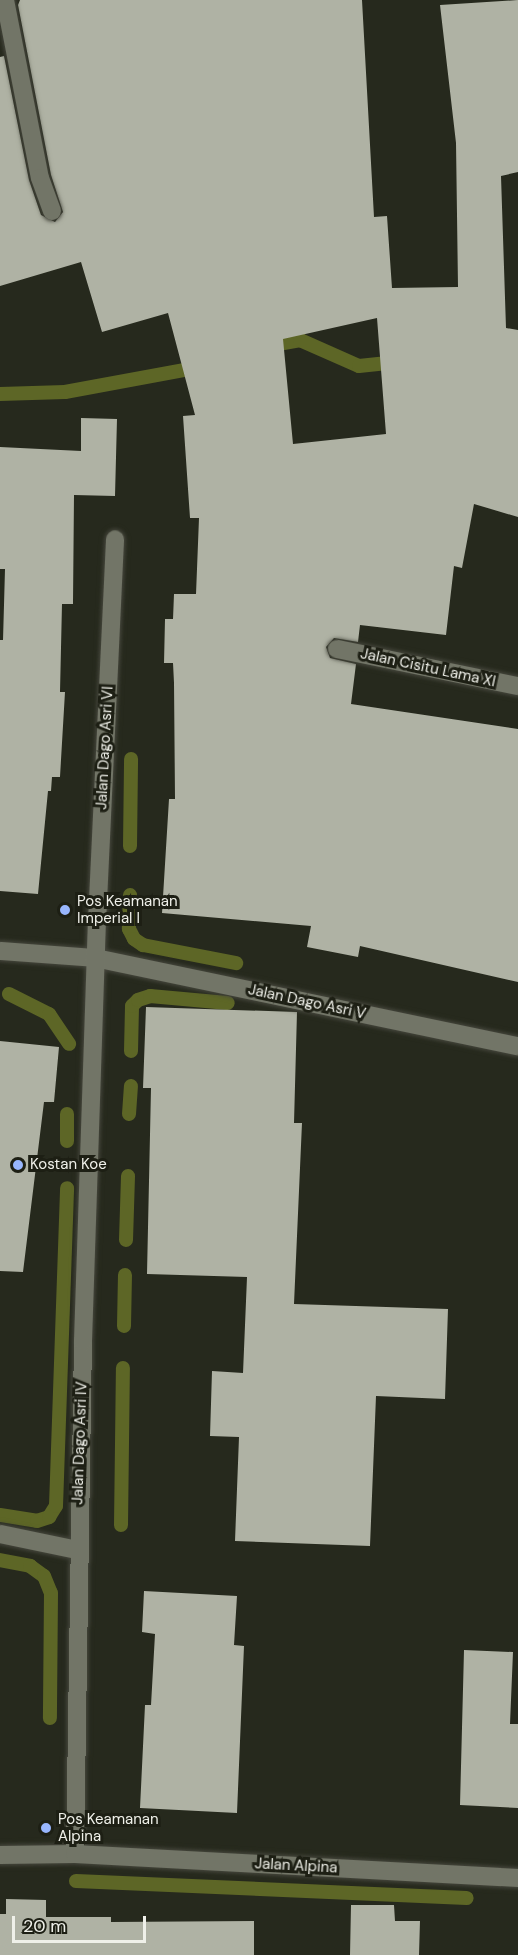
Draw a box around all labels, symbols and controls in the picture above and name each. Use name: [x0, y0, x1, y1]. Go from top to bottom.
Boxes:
street label: Jalan Cisitu Lama XI: [359, 645, 497, 691]
street label: Jalan Dago Asri VI: [93, 686, 117, 810]
place label: Pos Keamanan Imperial I: [77, 892, 178, 927]
marker: Pos Keamanan Imperial I: [58, 903, 72, 917]
street label: Jalan Dago Asri V: [246, 981, 368, 1023]
place label: Kostan Koe: [30, 1156, 107, 1174]
marker: Kostan Koe: [11, 1158, 25, 1172]
street label: Jalan Dago Asri IV: [69, 1381, 91, 1505]
place label: Pos Keamanan Alpina: [58, 1810, 159, 1845]
marker: Pos Keamanan Alpina: [39, 1821, 53, 1835]
street label: Jalan Alpina: [254, 1855, 338, 1877]
scale bar: [15, 1904, 148, 1942]
text: 20 m: [23, 1914, 66, 1938]

